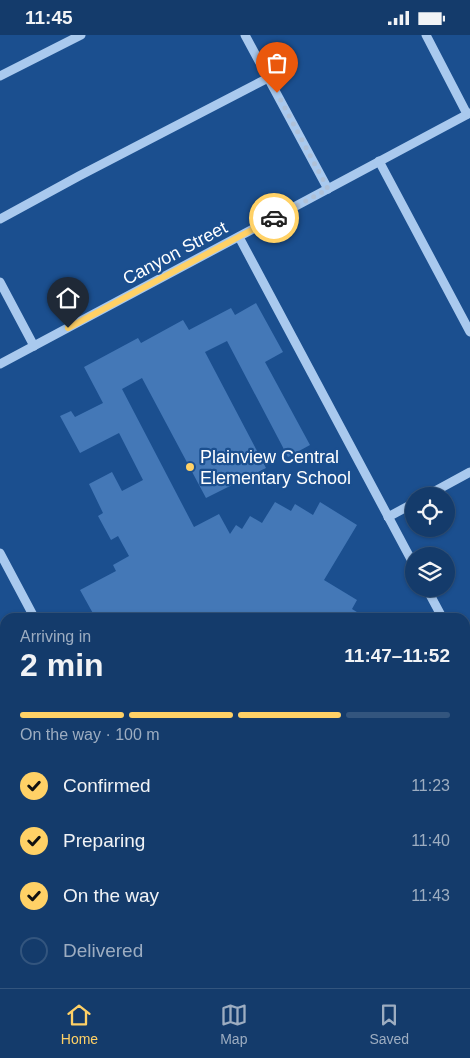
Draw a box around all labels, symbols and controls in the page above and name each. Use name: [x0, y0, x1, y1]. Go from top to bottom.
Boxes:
text: 11:45: [25, 7, 73, 28]
pin: [256, 42, 298, 93]
icon: bag: [263, 49, 291, 77]
courier: [249, 193, 299, 243]
icon: car: [260, 204, 288, 232]
street label: Canyon Street: [120, 217, 230, 289]
pin: [47, 277, 89, 328]
icon: home: [54, 284, 82, 312]
place label: Plainview Central Elementary School: [200, 447, 351, 488]
marker: Plainview Central Elementary School: [184, 461, 196, 473]
map controls: [405, 487, 455, 597]
button: locate: [405, 487, 455, 537]
button: layers: [405, 547, 455, 597]
text: Arriving in: [20, 628, 91, 645]
text: 11:47–11:52: [344, 645, 450, 666]
text: 2 min: [20, 647, 104, 683]
text: On the way · 100 m: [20, 726, 160, 743]
icon: check: [20, 772, 48, 800]
text: Confirmed: [63, 775, 151, 796]
text: 11:23: [411, 777, 450, 794]
icon: check: [20, 827, 48, 855]
text: Preparing: [63, 830, 145, 851]
text: 11:40: [411, 832, 450, 849]
icon: check: [20, 882, 48, 910]
text: On the way: [63, 885, 159, 906]
text: 11:43: [411, 887, 450, 904]
text: Delivered: [63, 940, 143, 961]
tab: Home: [61, 1001, 98, 1047]
tab: Map: [220, 1001, 248, 1047]
tab: Saved: [369, 1001, 409, 1047]

